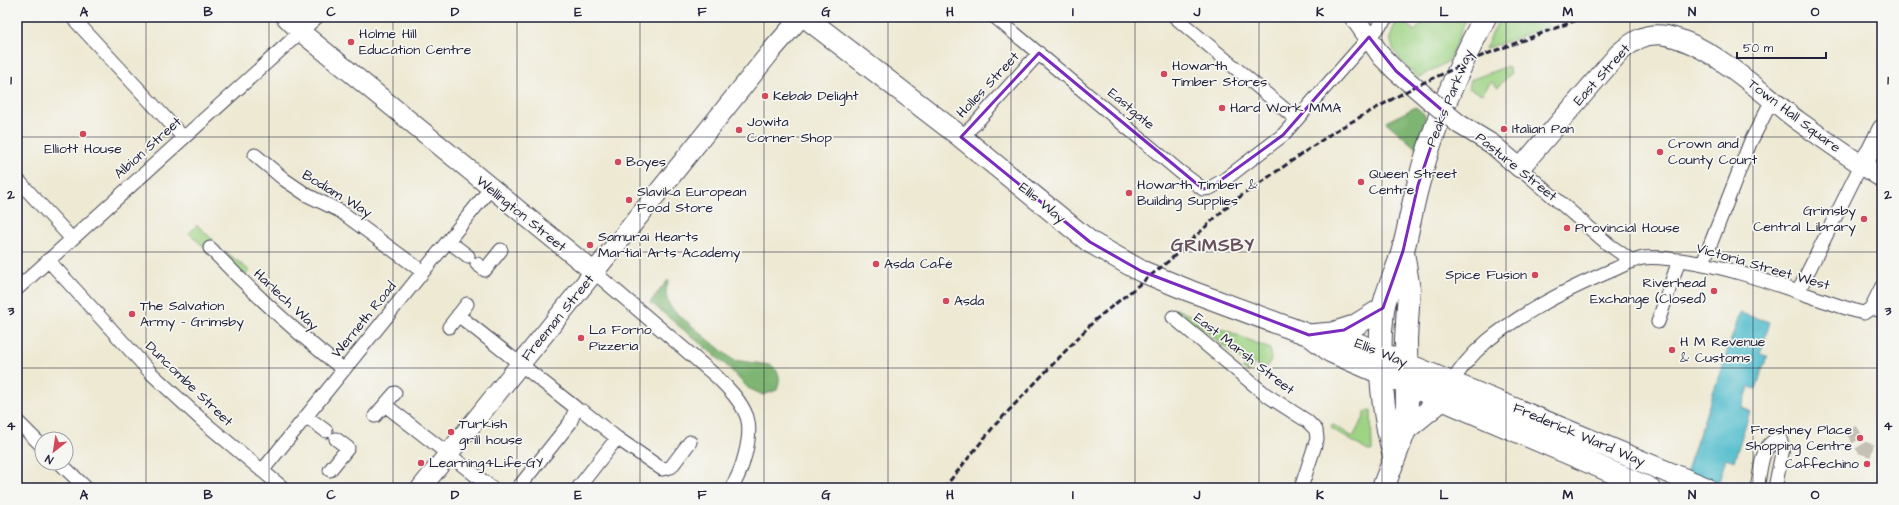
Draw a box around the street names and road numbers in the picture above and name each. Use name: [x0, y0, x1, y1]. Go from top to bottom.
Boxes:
street label: East Street: [1569, 39, 1635, 110]
street label: Peaks Parkway: [1421, 46, 1479, 150]
street label: Holles Street: [952, 47, 1024, 123]
street label: Town Hall Square: [1743, 74, 1845, 158]
street label: Eastgate: [1103, 83, 1159, 135]
street label: Albion Street: [110, 112, 186, 184]
street label: Pasture Street: [1471, 128, 1561, 206]
street label: Bodiam Way: [298, 165, 376, 223]
street label: Wellington Street: [472, 171, 571, 257]
street label: Ellis Way: [1014, 178, 1070, 228]
street label: Victoria Street West: [1694, 238, 1832, 296]
street label: Harlech Way: [249, 265, 323, 336]
street label: Freeman Street: [517, 270, 599, 366]
street label: Werneth Road: [327, 277, 401, 363]
street label: East Marsh Street: [1189, 308, 1299, 400]
street label: Ellis Way: [1352, 333, 1411, 373]
street label: Duncombe Street: [141, 337, 238, 431]
street label: Frederick Ward Way: [1510, 398, 1648, 472]

